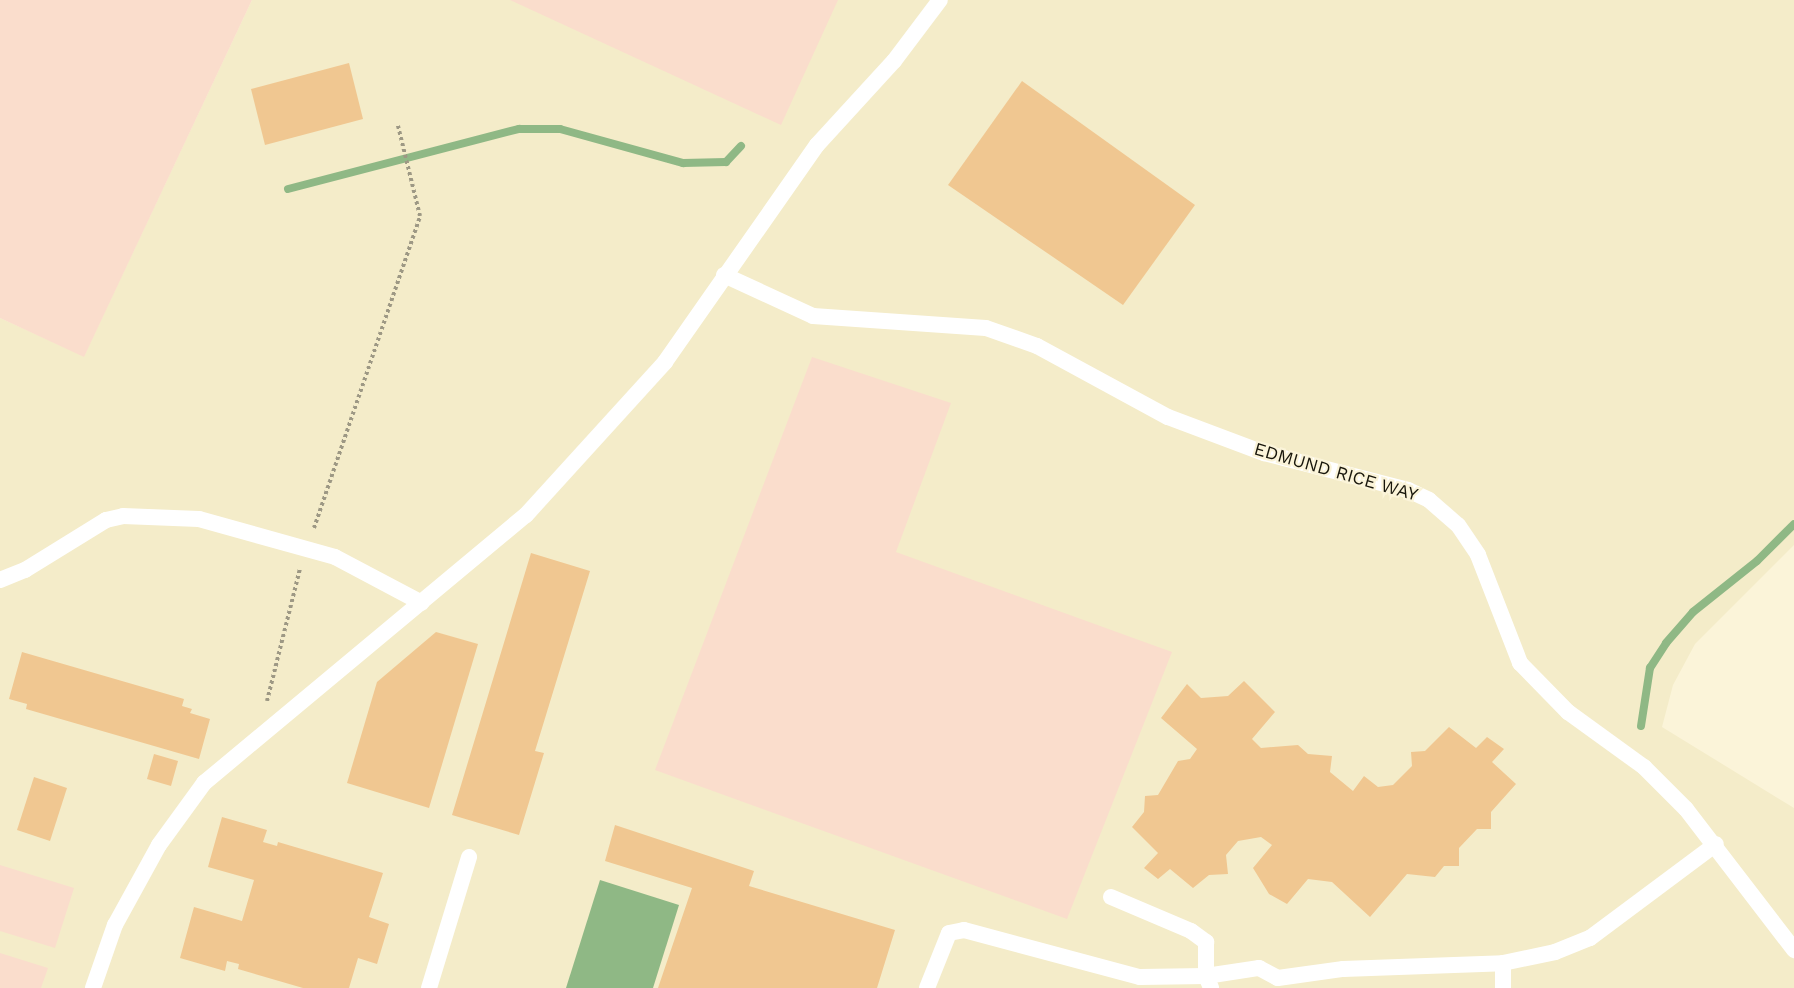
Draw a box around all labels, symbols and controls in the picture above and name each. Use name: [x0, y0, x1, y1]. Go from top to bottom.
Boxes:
street label: EDMUND RICE WAY: [1251, 438, 1421, 506]

